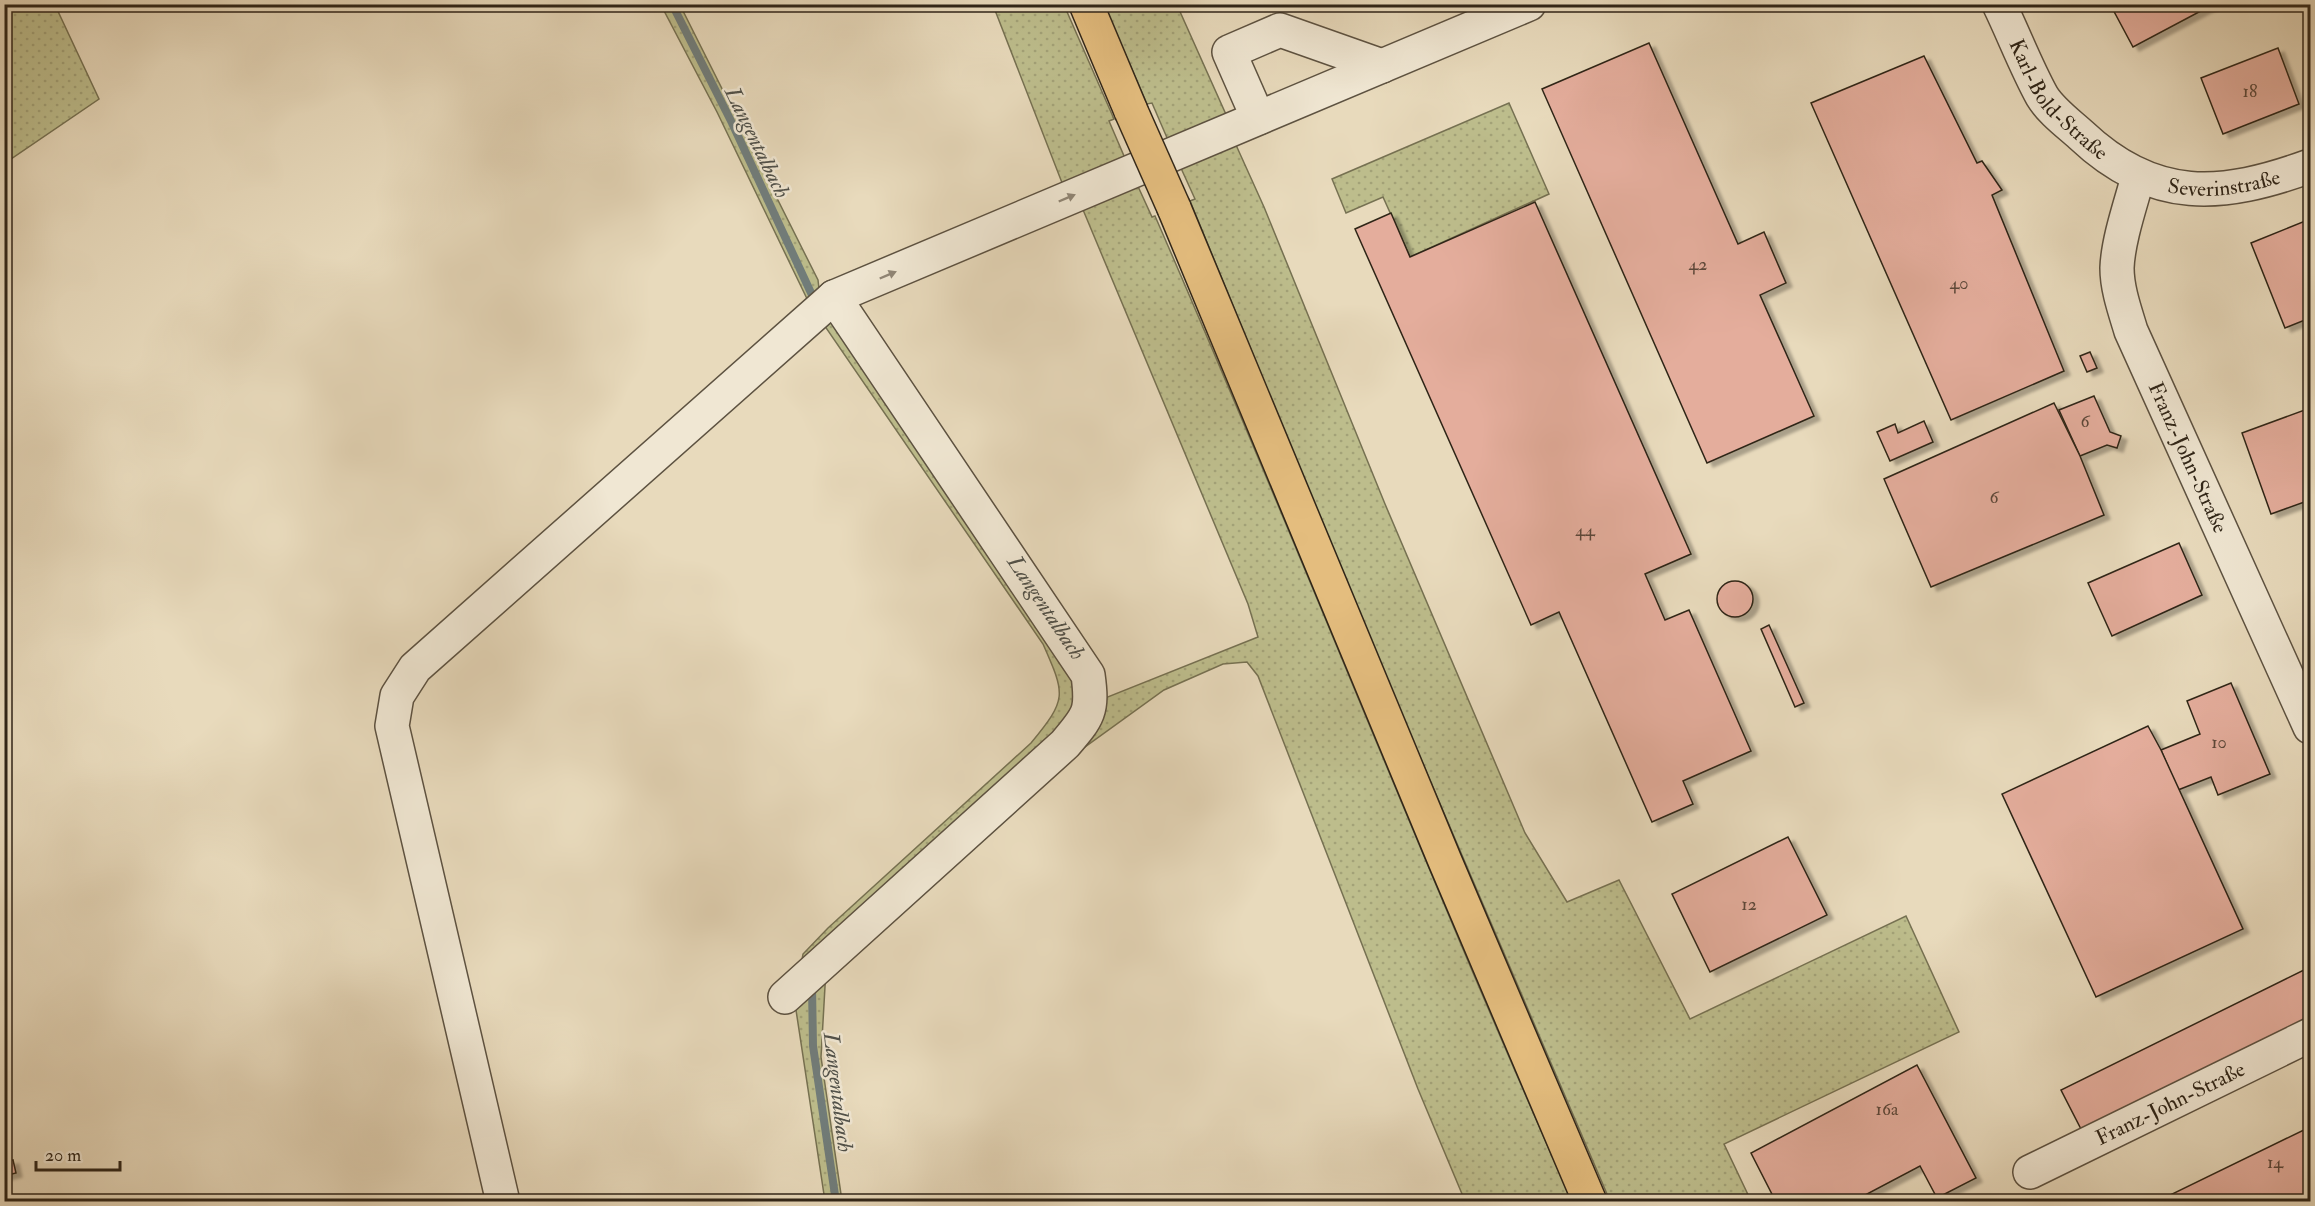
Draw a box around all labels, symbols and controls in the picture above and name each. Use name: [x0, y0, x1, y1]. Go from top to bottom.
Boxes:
street label: Karl-Bold-Straße: [2003, 35, 2113, 167]
house number: 18: [2243, 80, 2257, 103]
water label: Langentalbach: [718, 81, 796, 203]
street label: Severinstraße: [2165, 164, 2283, 203]
one-way arrow: [1058, 193, 1076, 203]
house number: 42: [1689, 253, 1707, 276]
one-way arrow: [879, 270, 897, 280]
house number: 40: [1950, 272, 1968, 295]
street label: Franz-John-Straße: [2142, 378, 2234, 538]
house number: 6: [2080, 410, 2090, 433]
house number: 6: [1989, 486, 1999, 509]
house number: 44: [1575, 519, 1596, 542]
water label: Langentalbach: [1000, 549, 1092, 665]
house number: 10: [2211, 731, 2227, 754]
house number: 12: [1741, 893, 1757, 916]
water label: Langentalbach: [817, 1030, 859, 1154]
street label: Franz-John-Straße: [2091, 1056, 2250, 1152]
house number: 16a: [1876, 1098, 1899, 1121]
scale bar: [36, 1134, 120, 1172]
text: 20 m: [45, 1144, 81, 1167]
house number: 14: [2267, 1151, 2284, 1174]

